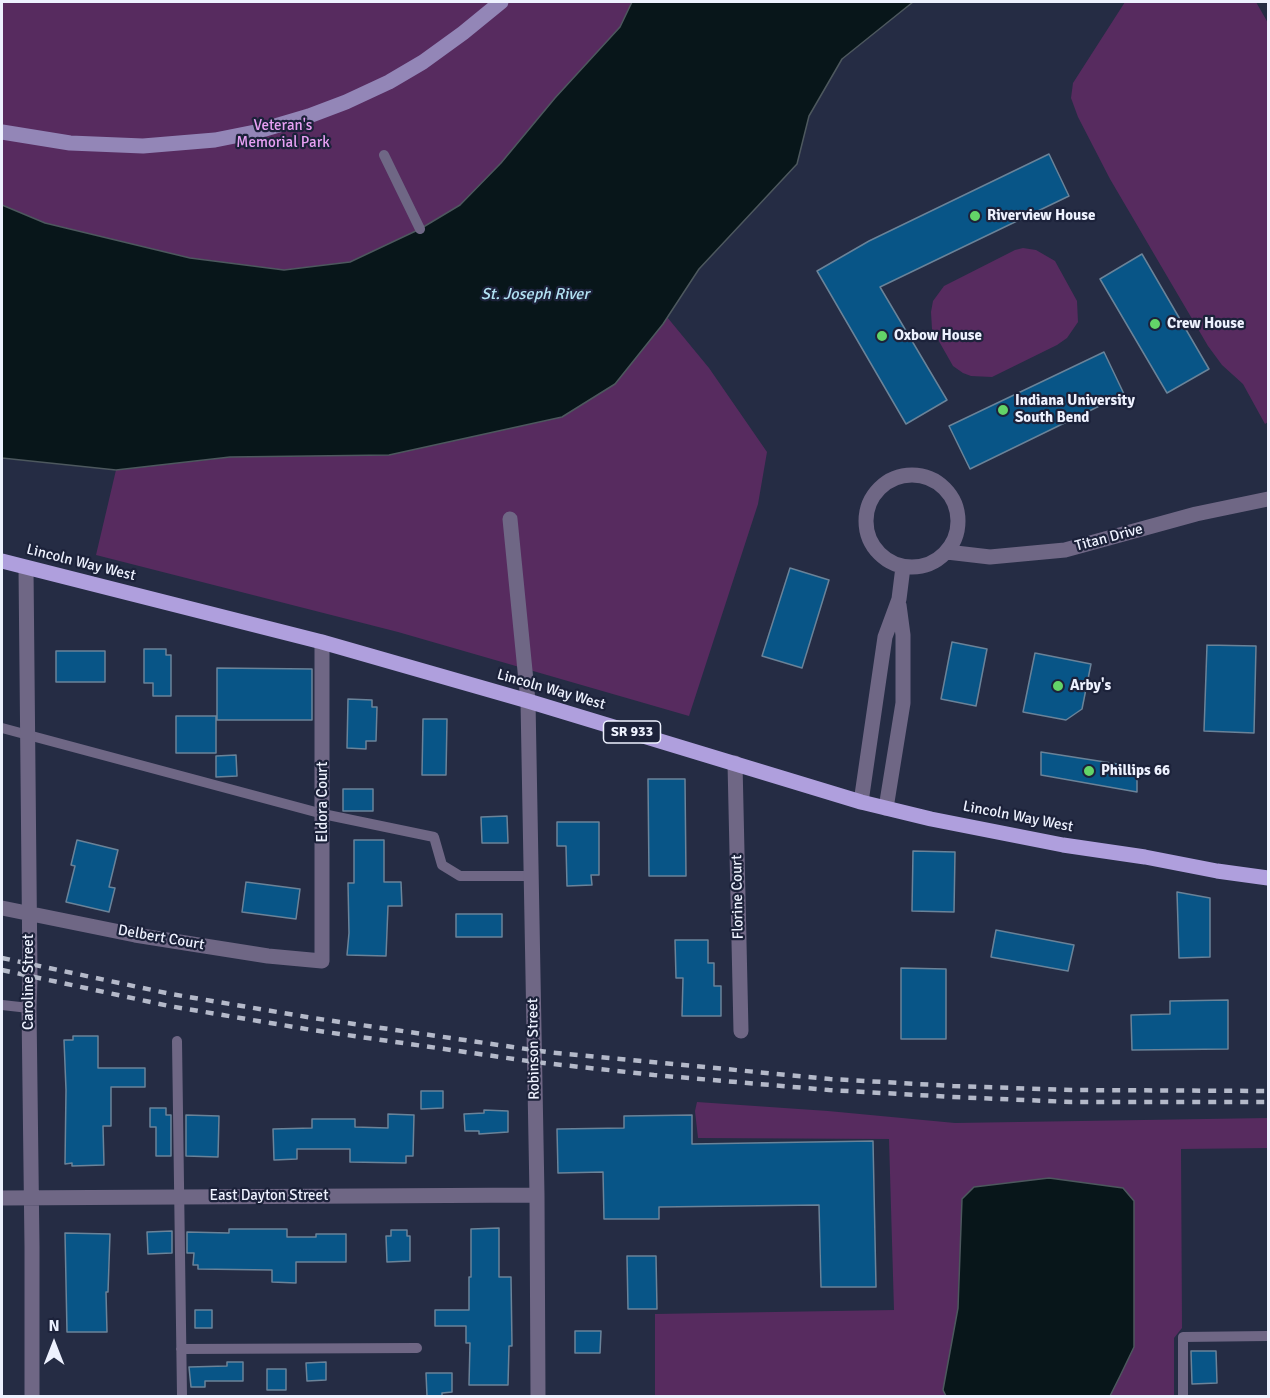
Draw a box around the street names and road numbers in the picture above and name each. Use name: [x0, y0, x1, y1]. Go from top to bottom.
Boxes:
street label: Titan Drive: [1073, 520, 1145, 556]
street label: Lincoln Way West: [25, 541, 137, 585]
street label: Lincoln Way West: [495, 666, 607, 714]
road number: SR 933: [604, 721, 660, 743]
street label: Eldora Court: [314, 762, 332, 842]
street label: Lincoln Way West: [961, 797, 1075, 837]
street label: Florine Court: [728, 854, 748, 940]
street label: Delbert Court: [116, 922, 206, 954]
street label: Caroline Street: [20, 934, 38, 1030]
street label: Robinson Street: [524, 998, 544, 1100]
street label: East Dayton Street: [210, 1187, 328, 1205]

